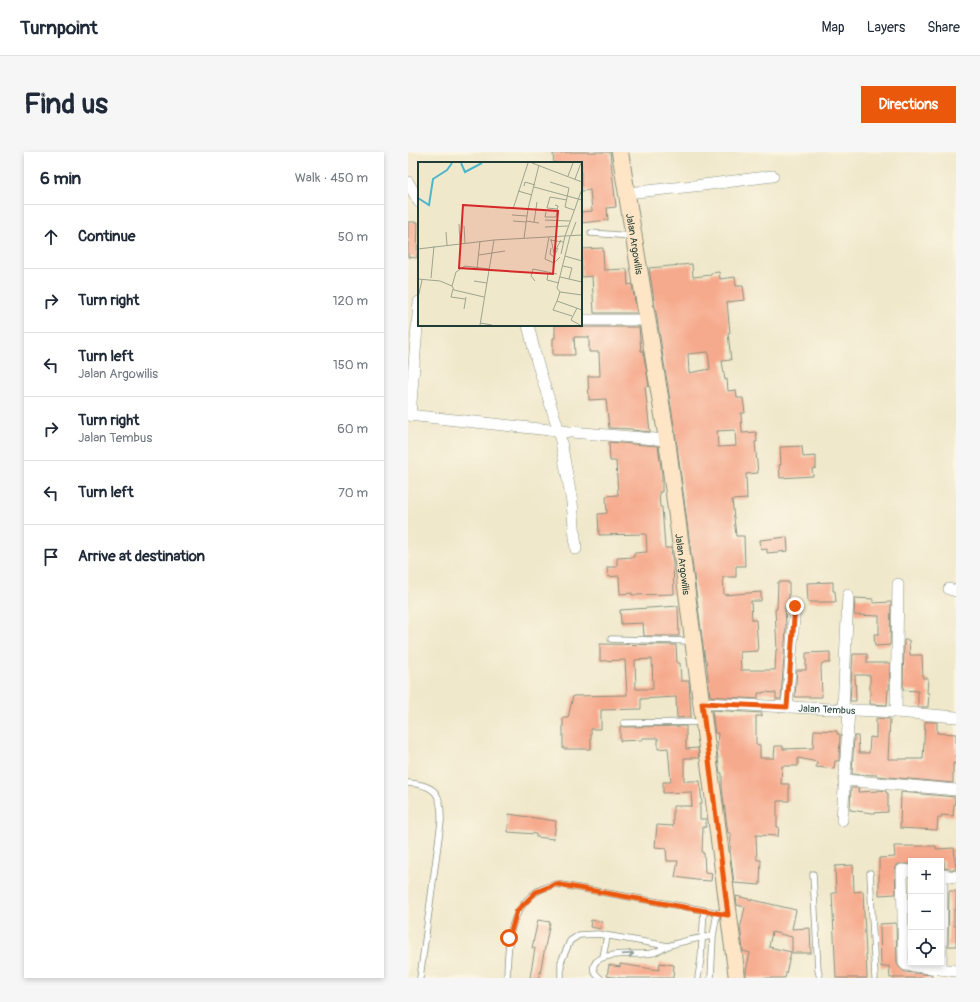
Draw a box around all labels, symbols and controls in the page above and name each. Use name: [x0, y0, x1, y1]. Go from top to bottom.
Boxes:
text: Turnpoint: [20, 16, 98, 40]
text: Map: [822, 19, 845, 36]
text: Layers: [867, 19, 905, 36]
text: Share: [927, 19, 960, 36]
button: Directions: [861, 86, 956, 123]
text: Find us: [24, 87, 108, 122]
inset map: [418, 162, 582, 326]
text: 6 min: [40, 168, 81, 189]
text: Walk · 450 m: [295, 170, 368, 186]
street label: Jalan Argowilis: [623, 213, 645, 276]
icon: ahead: [40, 226, 62, 248]
text: Continue: [78, 227, 136, 246]
text: 50 m: [338, 229, 368, 245]
icon: right: [40, 290, 62, 312]
text: Turn right: [78, 291, 139, 310]
text: 120 m: [332, 293, 368, 309]
text: Turn left: [78, 347, 134, 366]
icon: left: [40, 354, 62, 376]
text: 150 m: [333, 357, 368, 373]
text: Jalan Argowilis: [78, 366, 158, 382]
text: Turn right: [78, 411, 139, 430]
icon: right: [40, 418, 62, 440]
text: 60 m: [337, 421, 368, 437]
text: Jalan Tembus: [78, 430, 152, 446]
icon: left: [40, 482, 62, 504]
text: Turn left: [78, 483, 134, 502]
text: 70 m: [338, 485, 368, 501]
street label: Jalan Argowilis: [672, 533, 692, 596]
icon: arrive: [40, 546, 62, 568]
text: Arrive at destination: [78, 547, 205, 566]
route end: [786, 597, 804, 615]
street label: Jalan Tembus: [798, 702, 856, 717]
map controls: [908, 858, 944, 966]
button: +: [908, 858, 944, 894]
button: −: [908, 894, 944, 930]
route start: [500, 929, 518, 947]
button: locate: [908, 930, 944, 966]
one-way arrow: [621, 951, 634, 958]

